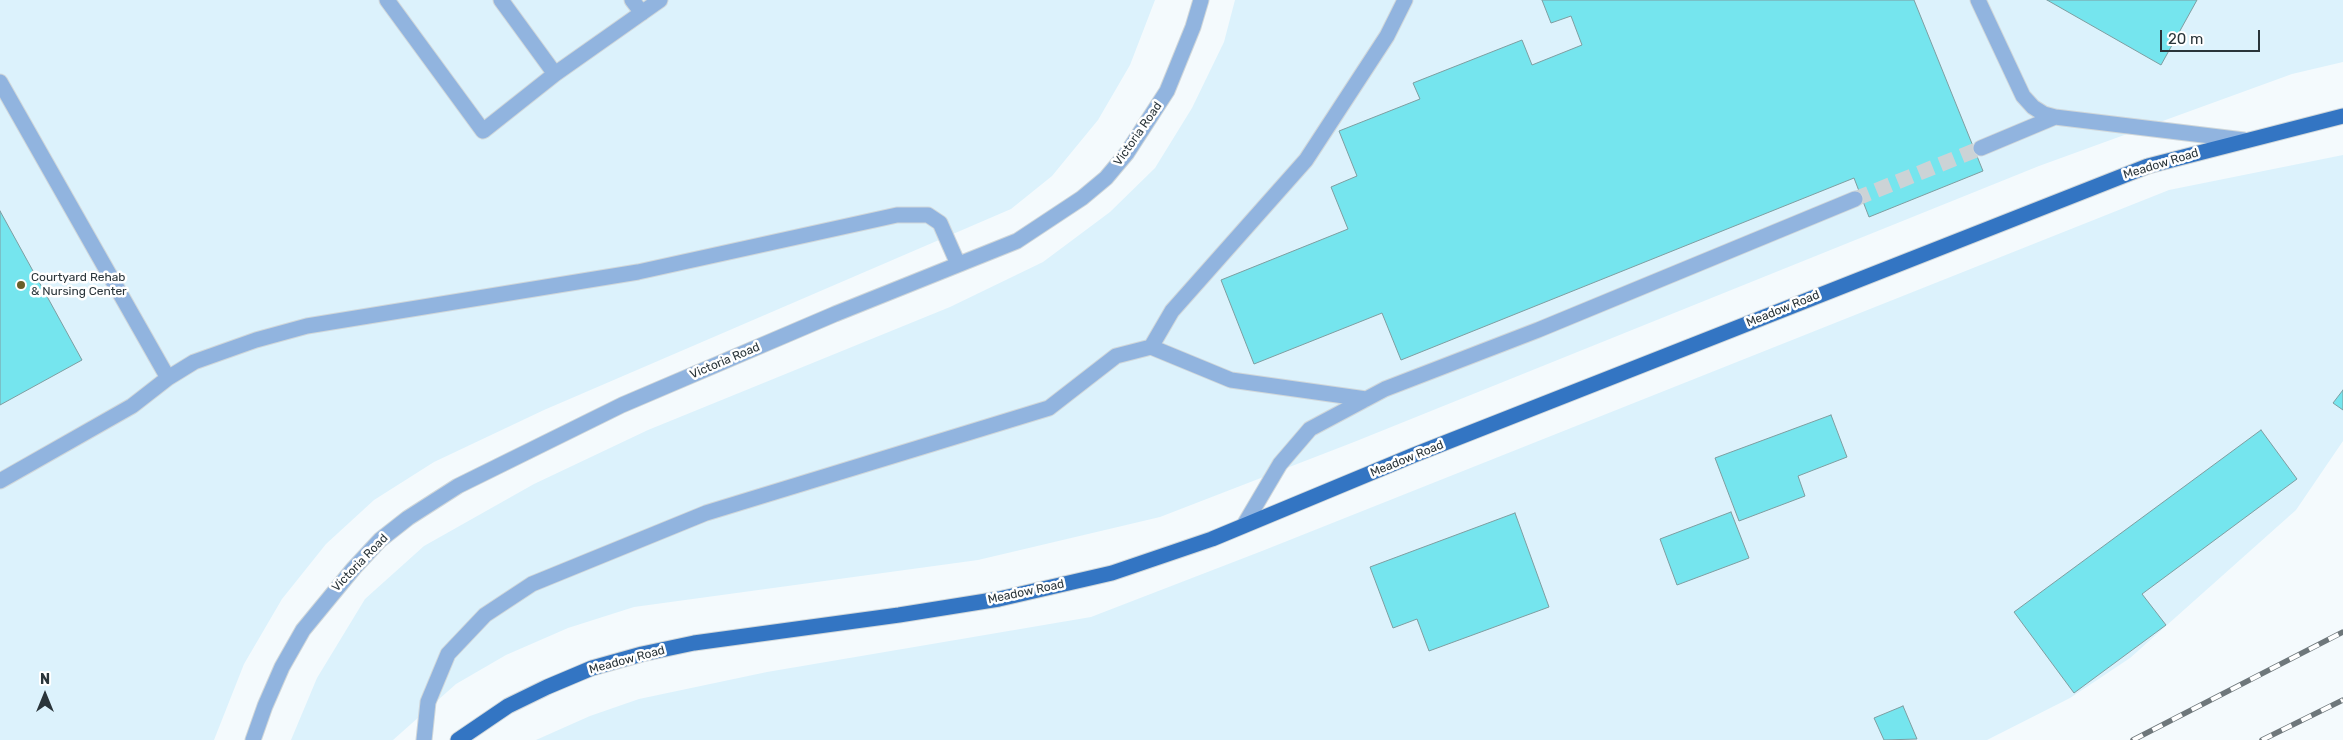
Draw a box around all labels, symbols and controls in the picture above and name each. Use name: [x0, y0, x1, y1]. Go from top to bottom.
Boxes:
scale bar: [2163, 20, 2263, 52]
text: 20 m: [2168, 30, 2203, 48]
street label: Victoria Road: [1111, 99, 1165, 169]
street label: Meadow Road: [2122, 146, 2200, 182]
place label: Courtyard Rehab & Nursing Center: [31, 271, 127, 299]
marker: Courtyard Rehab & Nursing Center: [15, 279, 27, 291]
street label: Meadow Road: [1744, 288, 1822, 330]
street label: Victoria Road: [688, 340, 762, 382]
street label: Meadow Road: [1368, 438, 1446, 480]
street label: Victoria Road: [329, 531, 391, 595]
street label: Meadow Road: [986, 577, 1066, 607]
street label: Meadow Road: [588, 643, 666, 677]
north arrow: [20, 670, 70, 720]
text: N: [40, 671, 50, 688]

